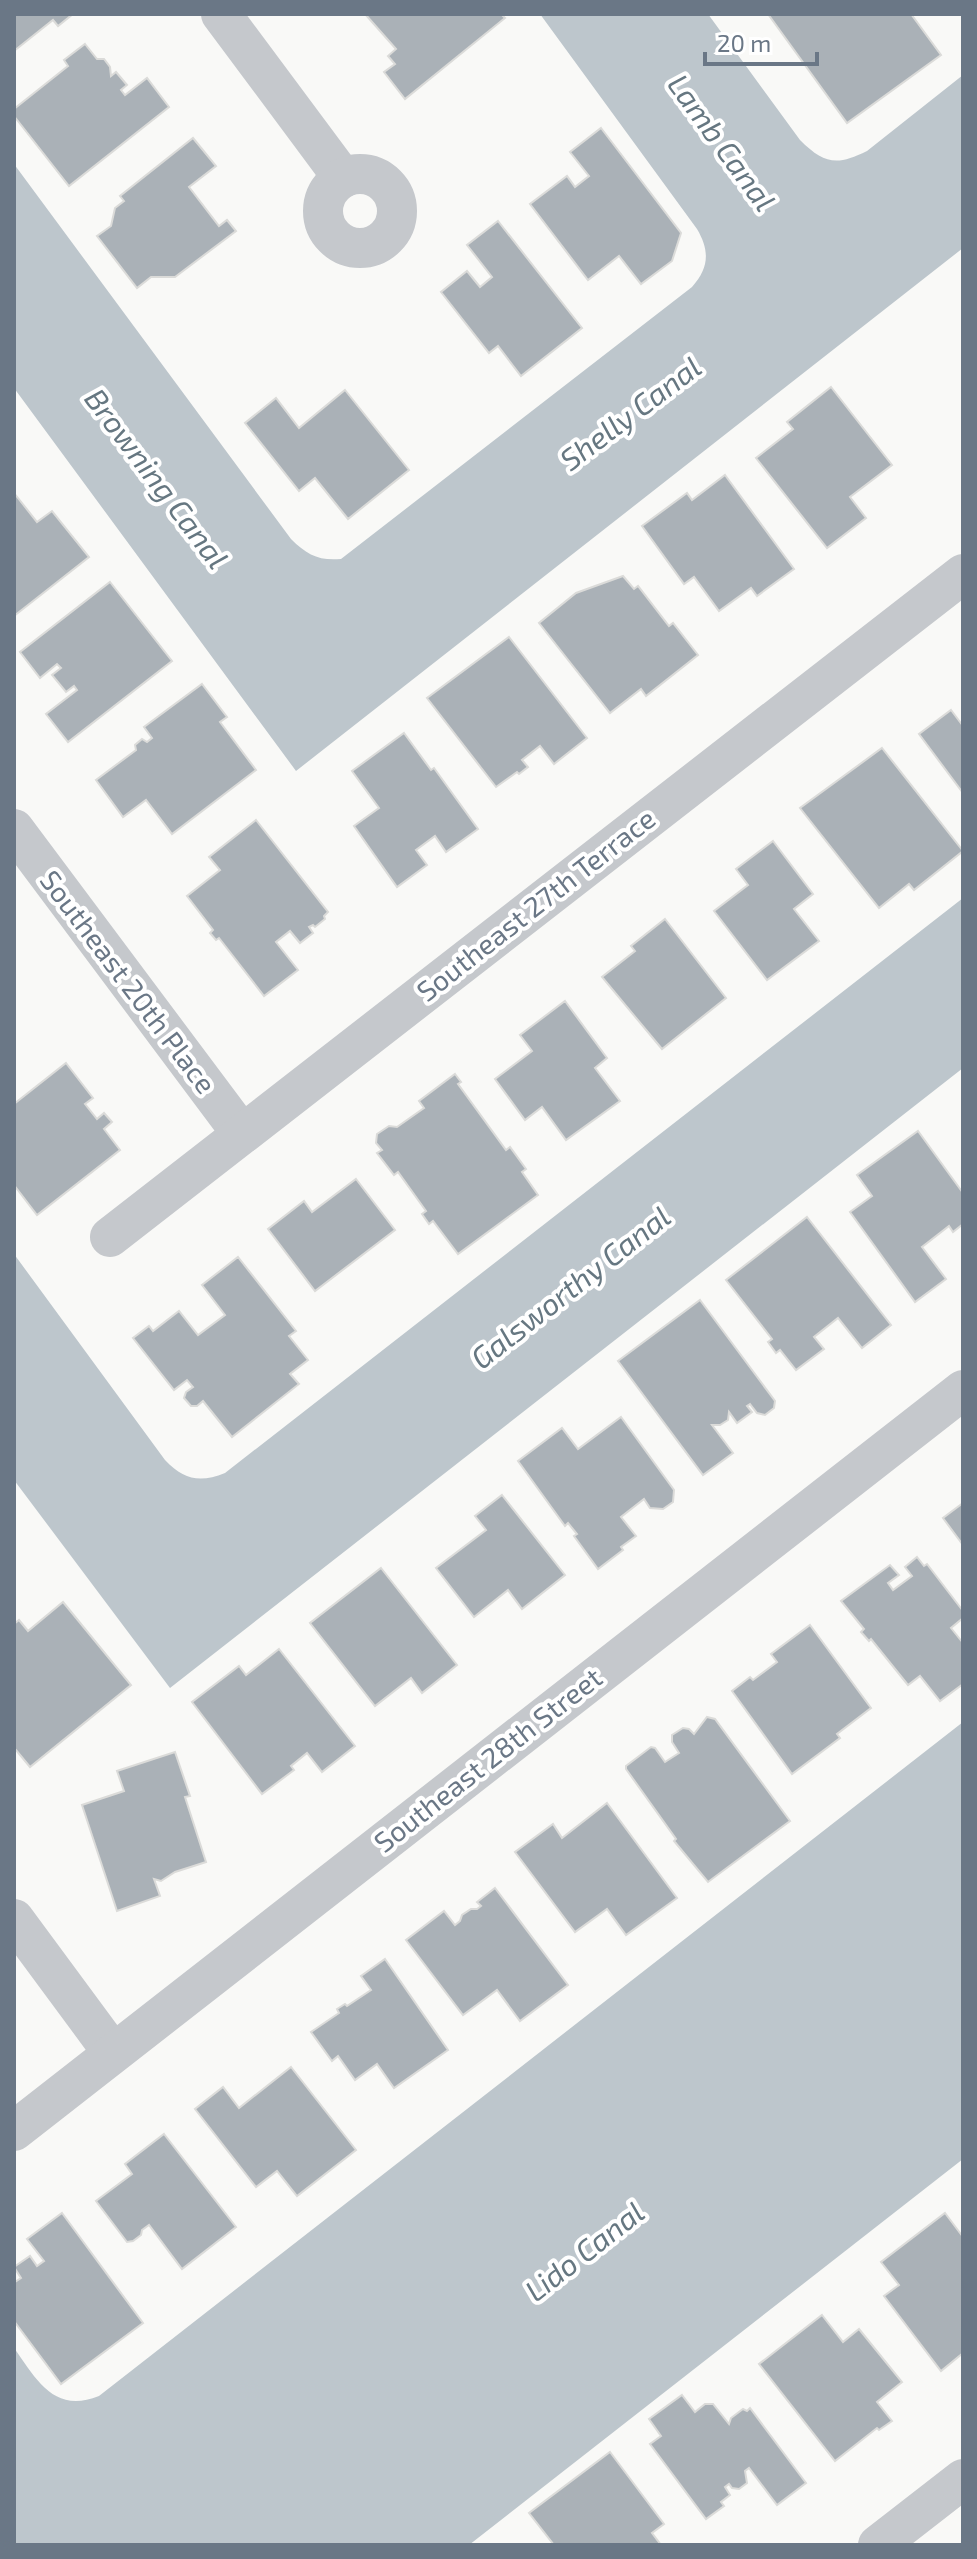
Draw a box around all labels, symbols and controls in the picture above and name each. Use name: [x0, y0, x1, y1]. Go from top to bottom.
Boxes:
scale bar: [705, 16, 817, 66]
text: 20 m: [717, 28, 771, 57]
water label: Lamb Canal: [661, 67, 784, 217]
water label: Shelly Canal: [552, 348, 708, 478]
water label: Browning Canal: [78, 381, 237, 575]
street label: Southeast 27th Terrace: [409, 801, 661, 1008]
street label: Southeast 20th Place: [34, 863, 224, 1100]
water label: Galsworthy Canal: [463, 1197, 677, 1376]
street label: Southeast 28th Street: [367, 1660, 608, 1859]
water label: Lido Canal: [517, 2193, 650, 2308]

